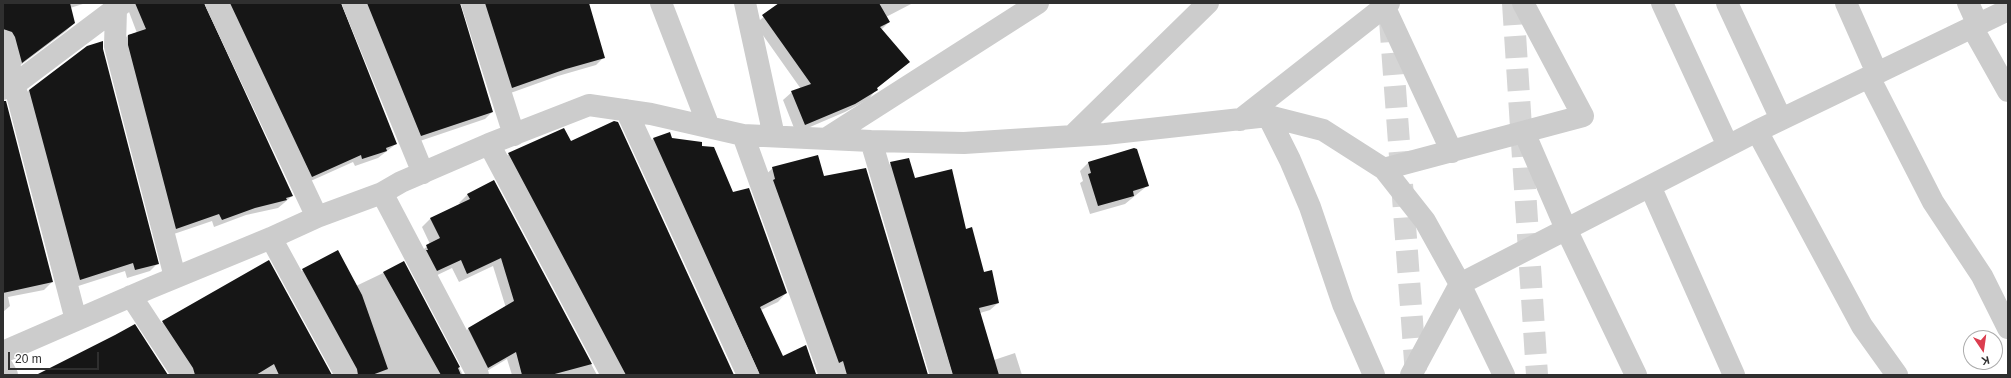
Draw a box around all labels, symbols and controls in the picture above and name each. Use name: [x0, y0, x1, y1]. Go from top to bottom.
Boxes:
north arrow: [1963, 330, 2003, 370]
scale bar: [10, 344, 101, 370]
text: 20 m: [15, 352, 42, 366]
text: K: [1980, 354, 1991, 367]

